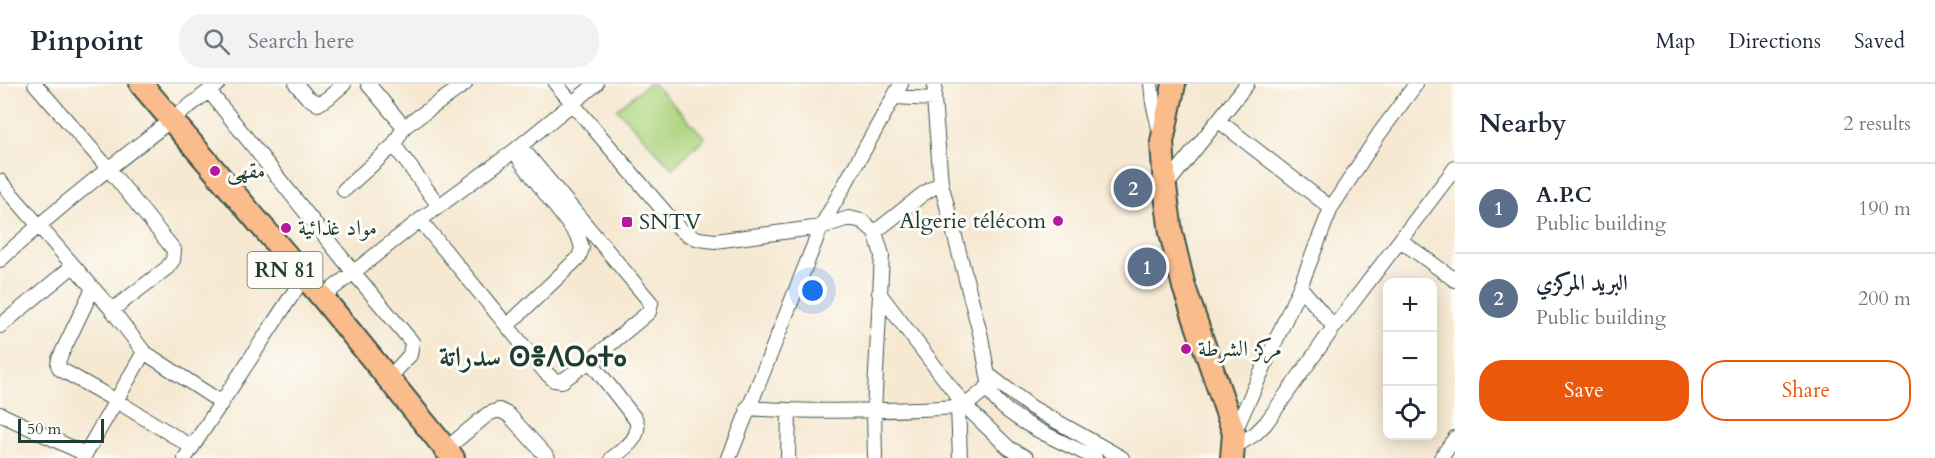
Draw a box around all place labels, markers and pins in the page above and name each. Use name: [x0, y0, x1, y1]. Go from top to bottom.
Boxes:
place label: مقهى: [227, 156, 265, 186]
marker: مقهى: [208, 164, 222, 178]
pin: 2: [1114, 166, 1152, 210]
place label: Algerie télécom: [899, 206, 1046, 236]
place label: SNTV: [639, 207, 702, 237]
place label: مواد غذائية: [298, 213, 377, 243]
marker: Algerie télécom: [1051, 214, 1065, 228]
marker: SNTV: [620, 215, 634, 229]
marker: مواد غذائية: [279, 221, 293, 235]
pin: 1: [1128, 244, 1166, 290]
place label: مركز الشرطة: [1198, 334, 1282, 364]
marker: مركز الشرطة: [1179, 342, 1193, 356]

